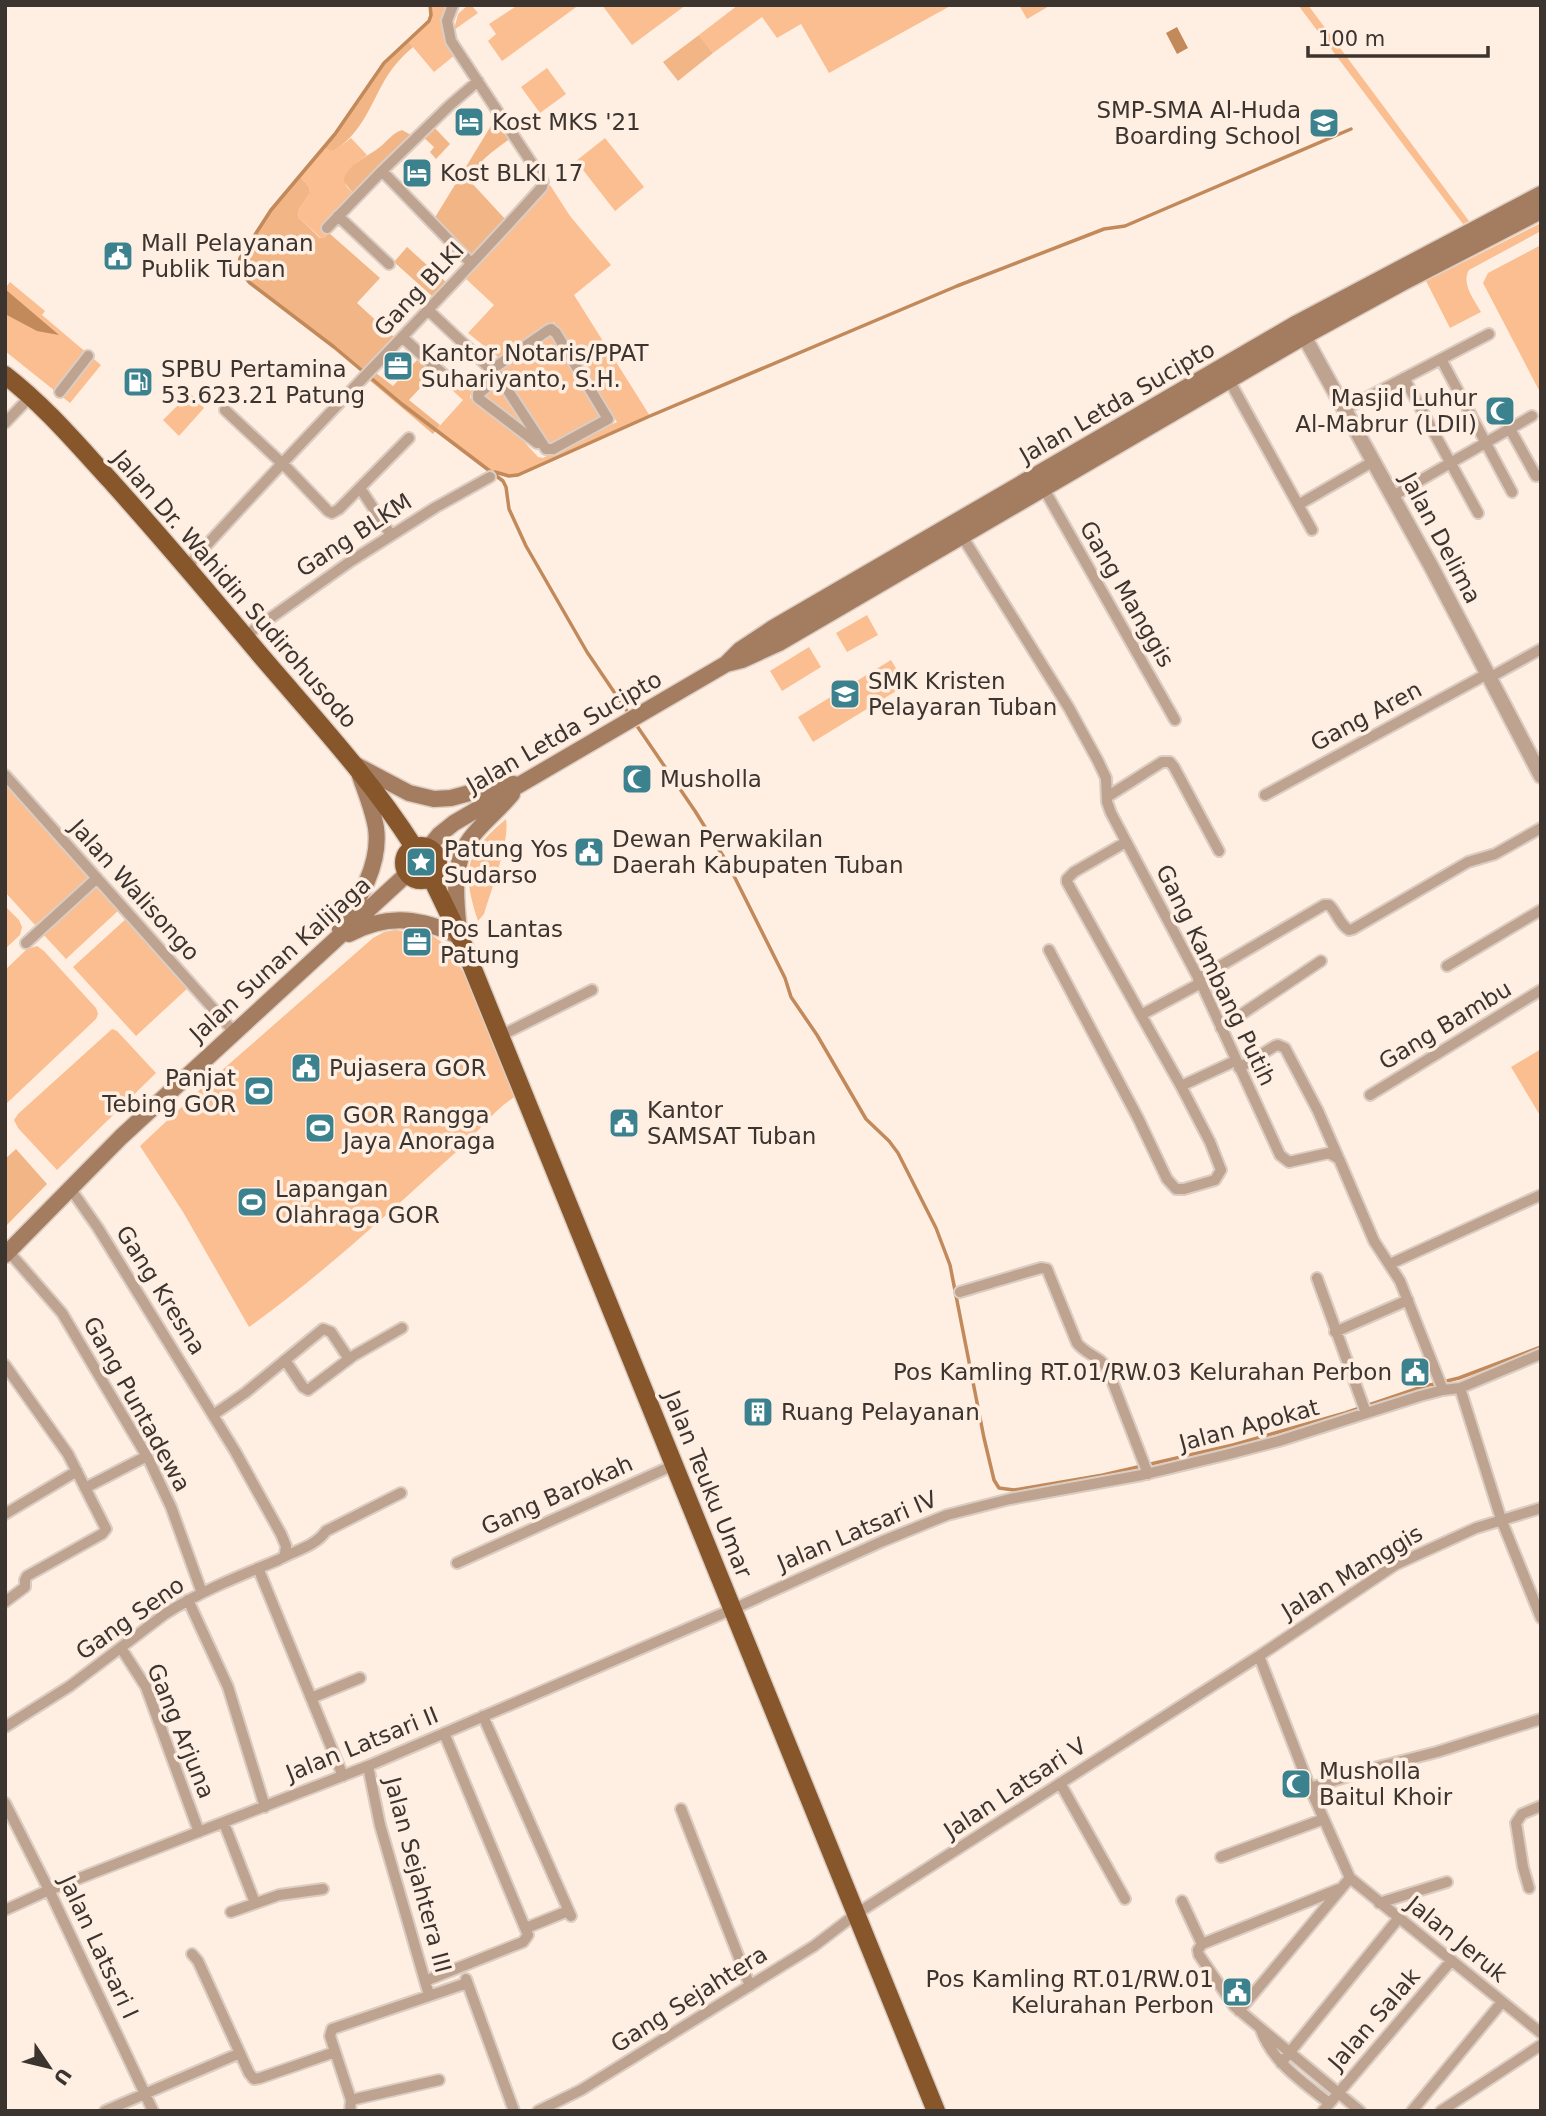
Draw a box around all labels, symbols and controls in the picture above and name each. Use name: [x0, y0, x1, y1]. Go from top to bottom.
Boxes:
scale bar: [1308, 14, 1488, 58]
text: 100 m: [1318, 27, 1385, 51]
place label: SMP-SMA Al-Huda Boarding School: [1096, 97, 1301, 149]
hotel icon: Kost MKS '21: [452, 105, 486, 139]
school or university icon: SMP-SMA Al-Huda Boarding School: [1307, 106, 1341, 140]
place label: Kost MKS '21: [492, 109, 641, 135]
hotel icon: Kost BLKI 17: [400, 156, 434, 190]
place label: Kost BLKI 17: [440, 160, 583, 186]
place label: Mall Pelayanan Publik Tuban: [141, 230, 314, 282]
street label: Gang BLKI: [369, 237, 469, 341]
public building icon: Mall Pelayanan Publik Tuban: [101, 239, 135, 273]
street label: Jalan Letda Sucipto: [1013, 336, 1219, 469]
place label: Kantor Notaris/PPAT Suhariyanto, S.H.: [421, 340, 649, 392]
office icon: Kantor Notaris/PPAT Suhariyanto, S.H.: [381, 349, 415, 383]
place label: SPBU Pertamina 53.623.21 Patung: [161, 356, 365, 408]
fuel station icon: SPBU Pertamina 53.623.21 Patung: [121, 365, 155, 399]
place label: Masjid Luhur Al-Mabrur (LDII): [1295, 385, 1478, 437]
mosque icon: Masjid Luhur Al-Mabrur (LDII): [1483, 394, 1517, 428]
street label: Jalan Dr. Wahidin Sudirohusodo: [106, 443, 363, 733]
street label: Jalan Delima: [1395, 466, 1486, 608]
street label: Gang BLKM: [292, 488, 416, 582]
street label: Gang Manggis: [1075, 516, 1179, 672]
street label: Jalan Letda Sucipto: [460, 666, 666, 799]
place label: SMK Kristen Pelayaran Tuban: [868, 668, 1057, 720]
street label: Gang Aren: [1306, 676, 1426, 756]
school or university icon: SMK Kristen Pelayaran Tuban: [828, 677, 862, 711]
mosque icon: Musholla: [620, 762, 654, 796]
place label: Musholla: [660, 766, 762, 792]
street label: Jalan Walisongo: [64, 813, 205, 966]
place label: Dewan Perwakilan Daerah Kabupaten Tuban: [612, 826, 904, 878]
public building icon: Dewan Perwakilan Daerah Kabupaten Tuban: [572, 835, 606, 869]
place label: Patung Yos Sudarso: [444, 836, 568, 888]
place icon: Patung Yos Sudarso: [404, 845, 438, 879]
street label: Gang Kambang Putih: [1151, 860, 1281, 1090]
street label: Jalan Sunan Kalijaga: [183, 871, 376, 1048]
place label: Pos Lantas Patung: [440, 916, 563, 968]
office icon: Pos Lantas Patung: [400, 925, 434, 959]
street label: Gang Bambu: [1374, 975, 1516, 1075]
public building icon: Pujasera GOR: [289, 1051, 323, 1085]
place label: Pujasera GOR: [329, 1055, 486, 1081]
place label: Panjat Tebing GOR: [101, 1065, 236, 1117]
sports icon: Panjat Tebing GOR: [242, 1074, 276, 1108]
place label: Kantor SAMSAT Tuban: [647, 1097, 816, 1149]
place label: GOR Rangga Jaya Anoraga: [341, 1102, 496, 1154]
public building icon: Kantor SAMSAT Tuban: [607, 1106, 641, 1140]
sports icon: GOR Rangga Jaya Anoraga: [303, 1111, 337, 1145]
place label: Lapangan Olahraga GOR: [275, 1176, 440, 1228]
sports icon: Lapangan Olahraga GOR: [235, 1185, 269, 1219]
street label: Gang Kresna: [111, 1221, 211, 1359]
street label: Gang Puntadewa: [78, 1312, 196, 1496]
public building icon: Pos Kamling RT.01/RW.03 Kelurahan Perbon: [1398, 1355, 1432, 1389]
place label: Pos Kamling RT.01/RW.03 Kelurahan Perbon: [893, 1359, 1392, 1385]
street label: Jalan Teuku Umar: [658, 1385, 758, 1582]
street label: Jalan Apokat: [1174, 1394, 1322, 1457]
building icon: Ruang Pelayanan: [741, 1395, 775, 1429]
place label: Ruang Pelayanan: [781, 1399, 980, 1425]
street label: Gang Barokah: [477, 1450, 637, 1540]
street label: Jalan Latsari IV: [771, 1486, 941, 1577]
street label: Jalan Manggis: [1275, 1520, 1427, 1625]
street label: Gang Seno: [71, 1571, 189, 1665]
street label: Gang Arjuna: [142, 1660, 220, 1802]
street label: Jalan Latsari II: [280, 1702, 442, 1787]
street label: Jalan Latsari V: [937, 1732, 1091, 1845]
place label: Musholla Baitul Khoir: [1319, 1758, 1453, 1810]
mosque icon: Musholla Baitul Khoir: [1279, 1767, 1313, 1801]
street label: Jalan Sejahtera III: [379, 1772, 457, 1976]
street label: Jalan Latsari I: [54, 1869, 144, 2023]
street label: Jalan Jeruk: [1400, 1889, 1513, 1988]
street label: Gang Sejahtera: [606, 1941, 772, 2057]
street label: Jalan Salak: [1322, 1963, 1426, 2076]
place label: Pos Kamling RT.01/RW.01 Kelurahan Perbon: [925, 1966, 1214, 2018]
public building icon: Pos Kamling RT.01/RW.01 Kelurahan Perbon: [1220, 1975, 1254, 2009]
north arrow: [14, 2032, 84, 2102]
text: U: [49, 2064, 76, 2089]

